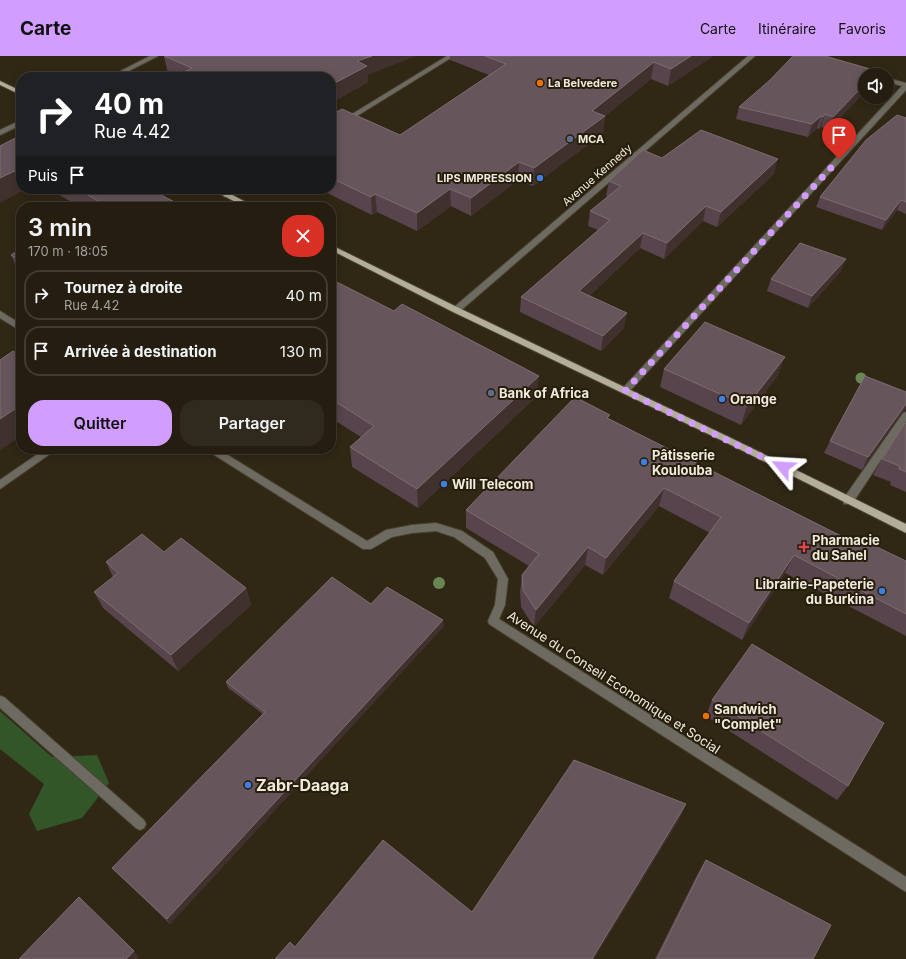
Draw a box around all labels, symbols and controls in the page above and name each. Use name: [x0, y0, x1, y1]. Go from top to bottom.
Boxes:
text: Carte: [20, 17, 71, 40]
text: Carte: [700, 20, 736, 37]
text: Itinéraire: [758, 20, 816, 37]
text: Favoris: [838, 20, 886, 37]
map controls: [858, 68, 894, 104]
button: sound: [858, 68, 894, 104]
place label: La Belvedere: [548, 76, 618, 90]
marker: La Belvedere: [535, 78, 545, 88]
text: 40 m: [94, 87, 164, 121]
icon: right: [28, 88, 80, 140]
pin: [822, 118, 856, 159]
text: Rue 4.42: [94, 121, 171, 142]
icon: arrive: [828, 124, 850, 146]
place label: MCA: [578, 132, 604, 146]
marker: MCA: [565, 134, 575, 144]
street label: Avenue Kennedy: [559, 141, 635, 209]
icon: arrive: [66, 164, 88, 186]
text: Puis: [28, 166, 58, 185]
place label: LIPS IMPRESSION: [437, 171, 532, 185]
marker: LIPS IMPRESSION: [535, 173, 545, 183]
text: 3 min: [28, 213, 92, 242]
button: close: [282, 215, 324, 257]
text: 170 m · 18:05: [28, 243, 108, 259]
text: Tournez à droite: [64, 278, 183, 297]
icon: right: [30, 284, 52, 306]
text: 40 m: [285, 286, 322, 305]
text: Rue 4.42: [64, 297, 119, 313]
icon: arrive: [30, 340, 52, 362]
text: Arrivée à destination: [64, 342, 217, 361]
text: 130 m: [280, 342, 322, 361]
place label: Bank of Africa: [499, 385, 589, 401]
marker: Bank of Africa: [486, 388, 496, 398]
place label: Orange: [730, 391, 777, 407]
marker: Orange: [717, 394, 727, 404]
button: Quitter: [28, 400, 172, 446]
button: Partager: [180, 400, 324, 446]
position arrow: [762, 446, 804, 488]
place label: Pâtisserie Koulouba: [652, 447, 715, 478]
marker: Pâtisserie Koulouba: [639, 457, 649, 467]
place label: Will Telecom: [452, 476, 533, 492]
marker: Will Telecom: [439, 479, 449, 489]
place label: Pharmacie du Sahel: [812, 532, 880, 563]
marker: Pharmacie du Sahel: [799, 542, 809, 552]
place label: Librairie-Papeterie du Burkina: [755, 576, 874, 607]
marker: Librairie-Papeterie du Burkina: [877, 586, 887, 596]
street label: Avenue du Conseil Economique et Social: [505, 607, 723, 757]
place label: Sandwich "Complet": [714, 701, 782, 732]
marker: Sandwich "Complet": [701, 711, 711, 721]
place label: Zabr-Daaga: [256, 775, 349, 795]
marker: Zabr-Daaga: [243, 780, 253, 790]

